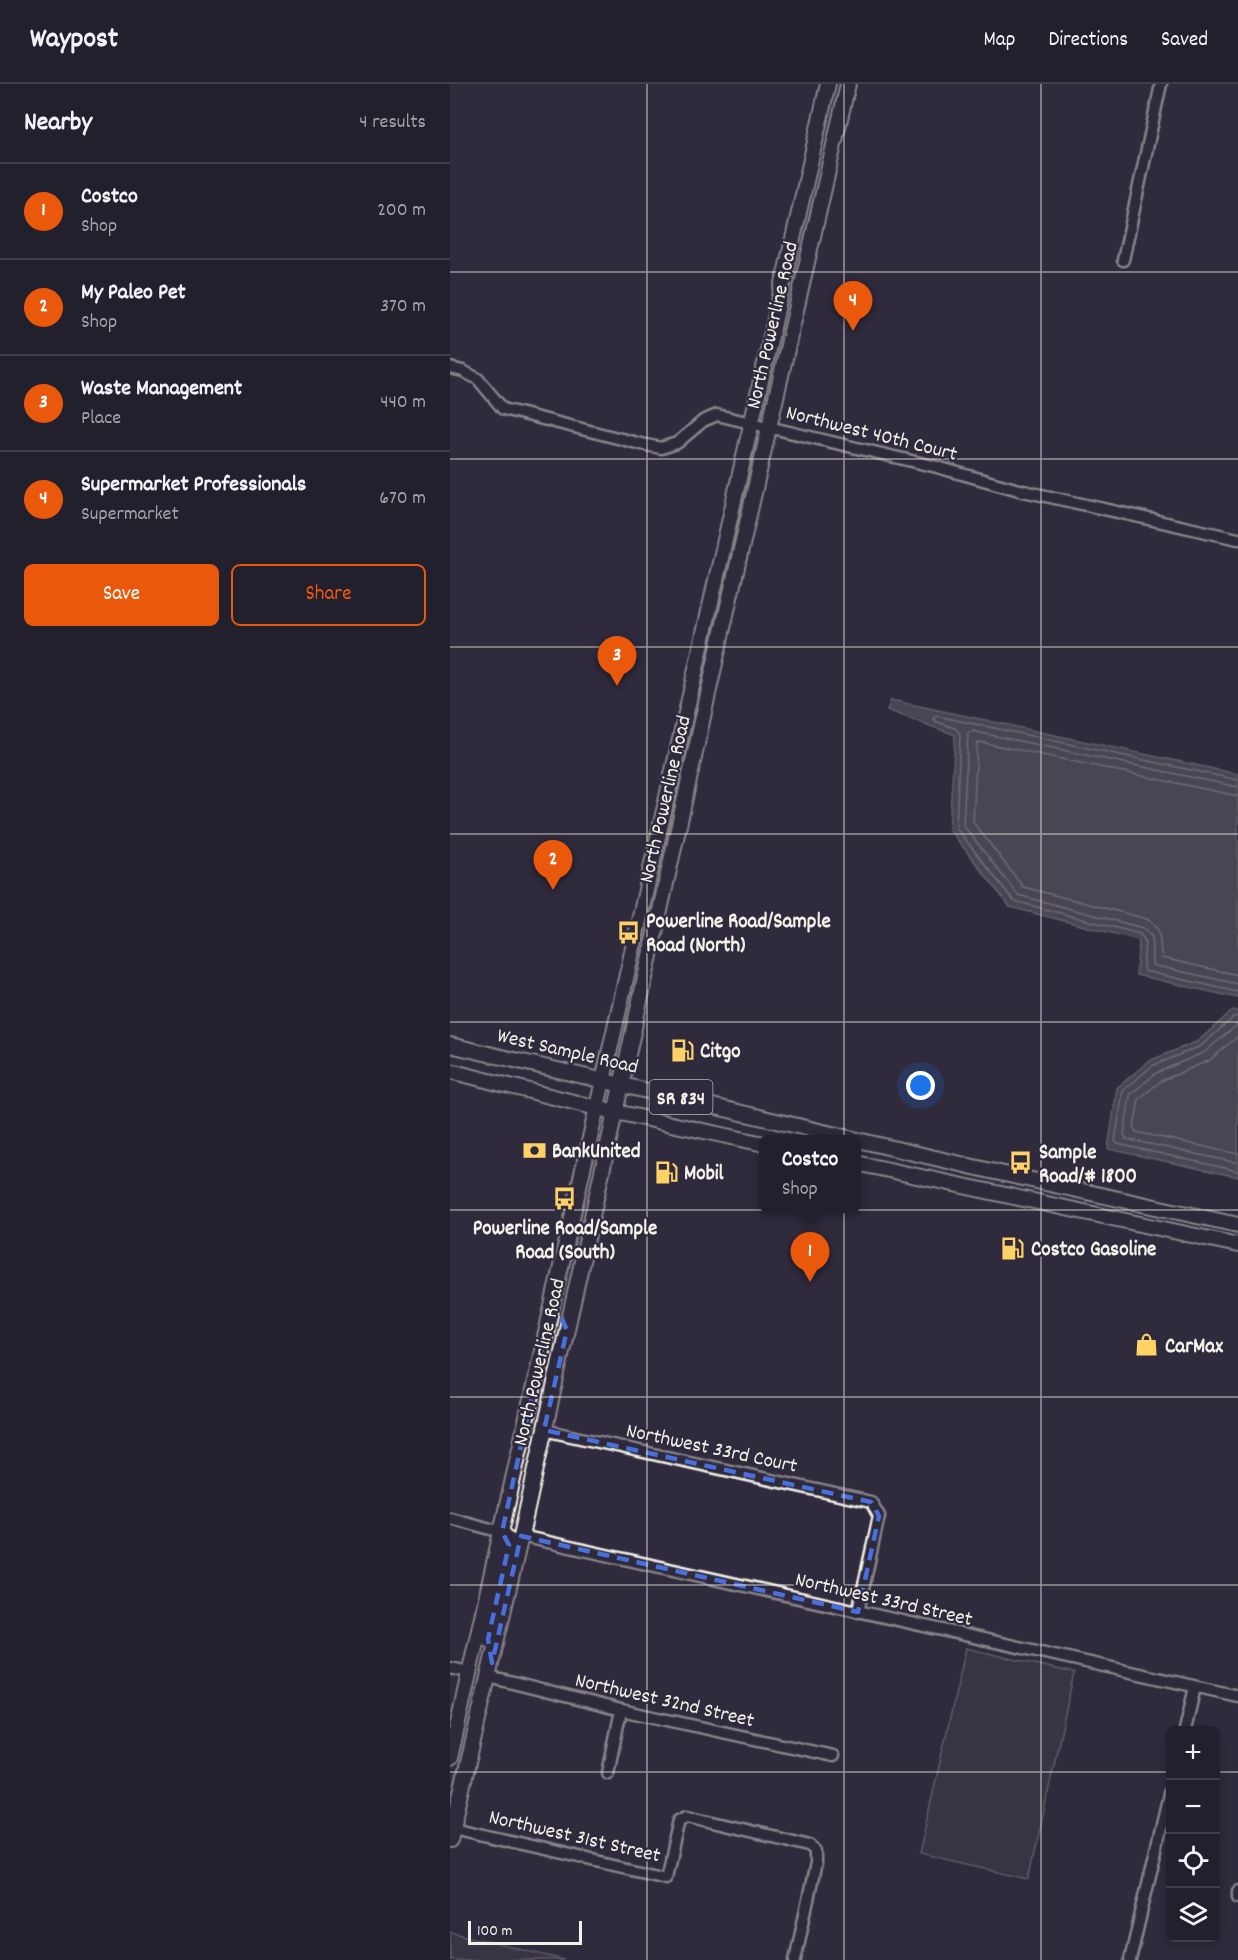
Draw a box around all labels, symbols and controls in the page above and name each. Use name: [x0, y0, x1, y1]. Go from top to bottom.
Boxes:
text: Waypost: [30, 21, 118, 61]
text: Map: [984, 26, 1015, 56]
text: Directions: [1048, 26, 1128, 56]
text: Saved: [1161, 26, 1208, 56]
text: Nearby: [24, 105, 92, 142]
text: 4 results: [359, 109, 426, 137]
text: Costco: [81, 182, 138, 213]
text: 1: [41, 197, 46, 225]
text: 200 m: [377, 197, 426, 225]
text: Shop: [81, 213, 117, 241]
street label: North Powerline Road: [740, 239, 808, 412]
text: My Paleo Pet: [81, 278, 186, 309]
pin: 4: [834, 282, 872, 331]
text: 2: [39, 293, 48, 321]
text: 370 m: [380, 293, 426, 321]
text: Shop: [81, 309, 117, 337]
text: Waste Management: [81, 374, 242, 405]
text: 3: [39, 389, 48, 417]
text: 440 m: [380, 389, 426, 417]
street label: Northwest 40th Court: [782, 399, 960, 471]
text: Place: [81, 405, 121, 433]
text: Supermarket Professionals: [81, 470, 306, 501]
text: 4: [39, 485, 48, 513]
text: 670 m: [379, 485, 426, 513]
text: Supermarket: [81, 501, 179, 529]
button: Save: [24, 564, 219, 626]
button: Share: [231, 564, 426, 626]
pin: 3: [598, 636, 636, 686]
street label: North Powerline Road: [633, 713, 701, 886]
pin: 2: [534, 840, 572, 890]
place label: Powerline Road/Sample Road (North): [646, 908, 831, 962]
bus stop icon: Powerline Road/Sample Road (North): [615, 919, 641, 945]
street label: West Sample Road: [494, 1022, 641, 1084]
fuel station icon: Citgo: [669, 1037, 695, 1063]
place label: Citgo: [700, 1038, 741, 1068]
your location: [906, 1071, 935, 1100]
road number: SR 834: [650, 1080, 712, 1114]
popup: [759, 1135, 861, 1213]
bank icon: BankUnited: [521, 1137, 547, 1163]
place label: BankUnited: [552, 1138, 641, 1168]
place label: Sample Road/# 1800: [1039, 1139, 1137, 1193]
text: Costco: [782, 1145, 838, 1176]
bus stop icon: Sample Road/# 1800: [1008, 1150, 1034, 1176]
fuel station icon: Mobil: [653, 1159, 679, 1185]
place label: Mobil: [684, 1160, 725, 1190]
text: Shop: [782, 1176, 818, 1204]
bus stop icon: Powerline Road/Sample Road (South): [552, 1186, 578, 1212]
place label: Powerline Road/Sample Road (South): [473, 1215, 657, 1269]
pin: 1: [790, 1232, 830, 1282]
fuel station icon: Costco Gasoline: [1000, 1235, 1026, 1261]
place label: Costco Gasoline: [1031, 1236, 1156, 1266]
street label: North Powerline Road: [507, 1276, 575, 1449]
shop icon: CarMax: [1134, 1332, 1160, 1358]
place label: CarMax: [1165, 1333, 1223, 1363]
street label: Northwest 33rd Court: [623, 1417, 800, 1483]
street label: Northwest 33rd Street: [792, 1566, 975, 1636]
street label: Northwest 32nd Street: [572, 1667, 757, 1737]
map controls: [1166, 1726, 1220, 1942]
button: +: [1166, 1726, 1220, 1780]
button: −: [1166, 1780, 1220, 1834]
street label: Northwest 31st Street: [485, 1804, 663, 1872]
button: locate: [1166, 1834, 1220, 1888]
button: layers: [1166, 1888, 1220, 1942]
scale bar: [468, 1918, 582, 1946]
text: 100 m: [477, 1920, 513, 1943]

